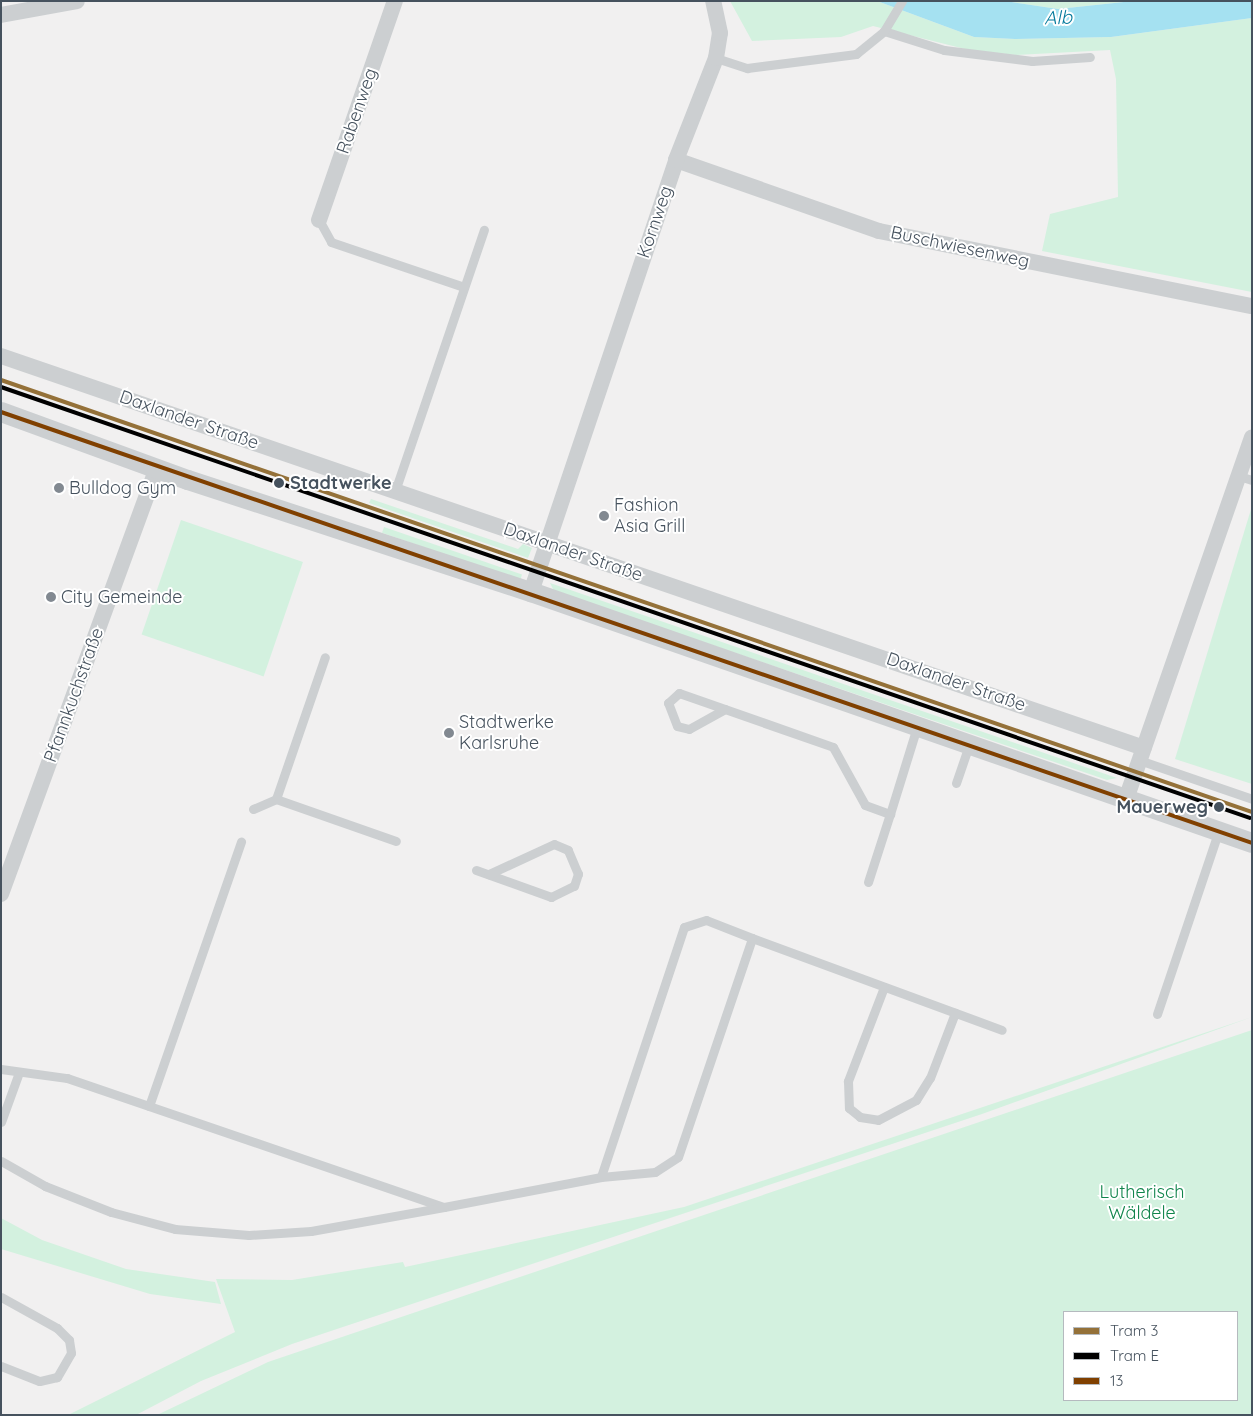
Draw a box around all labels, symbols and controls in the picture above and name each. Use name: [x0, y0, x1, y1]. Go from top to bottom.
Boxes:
water label: Alb: [1044, 6, 1072, 30]
street label: Rabenweg: [332, 65, 382, 157]
street label: Kornweg: [633, 183, 677, 261]
street label: Buschwiesenweg: [889, 222, 1031, 272]
street label: Daxlander Straße: [117, 386, 261, 454]
place label: Stadtwerke: [290, 472, 392, 494]
marker: Stadtwerke: [272, 476, 286, 490]
place label: Bulldog Gym: [69, 477, 176, 499]
marker: Bulldog Gym: [53, 482, 65, 494]
place label: Fashion Asia Grill: [614, 495, 685, 538]
marker: Fashion Asia Grill: [598, 510, 610, 522]
street label: Daxlander Straße: [501, 518, 645, 586]
place label: City Gemeinde: [61, 586, 182, 608]
marker: City Gemeinde: [45, 591, 57, 603]
street label: Pfannkuchstraße: [40, 625, 108, 765]
street label: Daxlander Straße: [884, 648, 1028, 716]
place label: Stadtwerke Karlsruhe: [459, 712, 554, 754]
marker: Stadtwerke Karlsruhe: [443, 727, 455, 739]
place label: Mauerweg: [1116, 796, 1208, 818]
marker: Mauerweg: [1212, 800, 1226, 814]
park label: Lutherisch Wäldele: [1099, 1182, 1185, 1224]
legend: [1063, 1311, 1238, 1401]
text: Tram 3: [1110, 1321, 1158, 1340]
text: Tram E: [1110, 1346, 1159, 1365]
text: 13: [1110, 1371, 1123, 1390]

